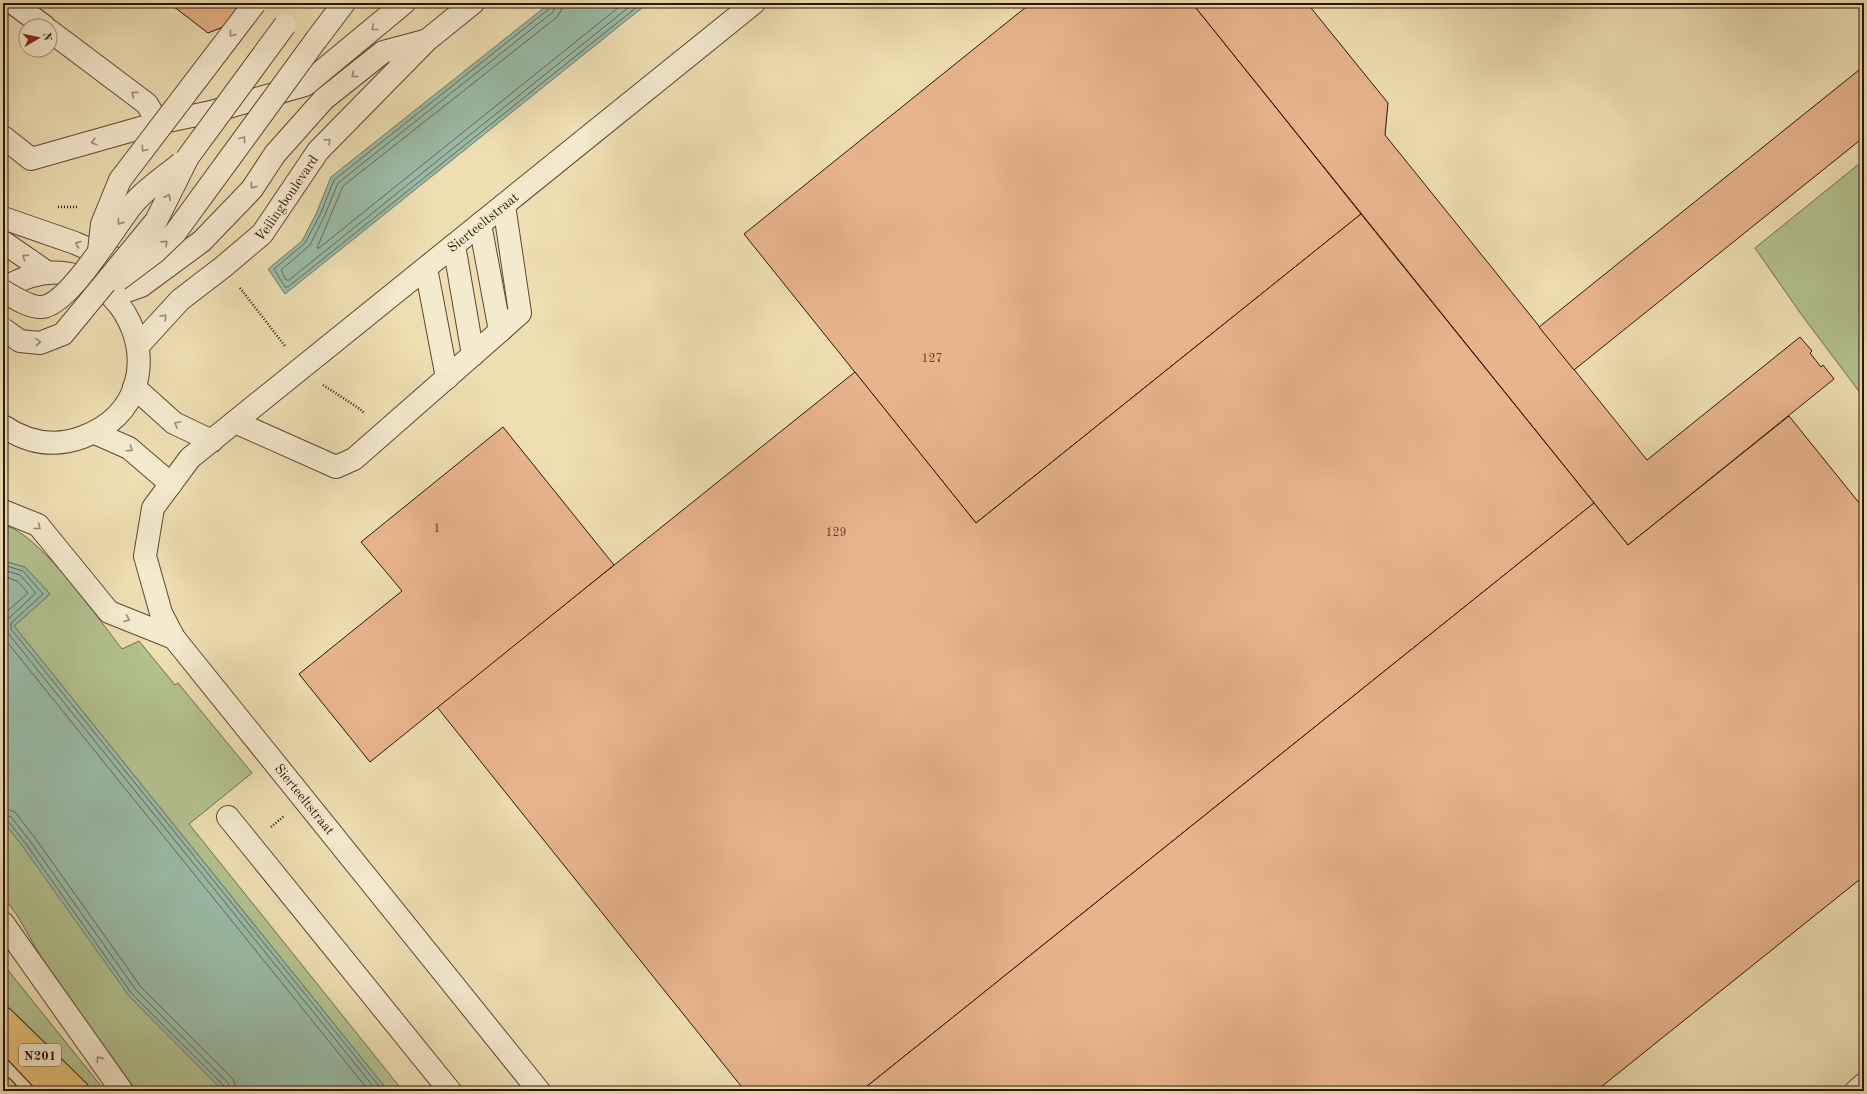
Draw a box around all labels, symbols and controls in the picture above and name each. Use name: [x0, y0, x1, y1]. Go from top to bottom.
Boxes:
north arrow: [18, 18, 58, 58]
one-way arrow: [372, 24, 379, 31]
one-way arrow: [229, 30, 236, 37]
text: N: [40, 32, 53, 42]
one-way arrow: [351, 71, 359, 78]
one-way arrow: [131, 92, 138, 99]
one-way arrow: [91, 137, 98, 146]
one-way arrow: [238, 137, 245, 144]
one-way arrow: [323, 138, 331, 146]
one-way arrow: [142, 144, 149, 151]
street label: Veilingboulevard: [253, 153, 321, 245]
one-way arrow: [251, 182, 258, 189]
street label: Sierteeltstraat: [445, 190, 521, 255]
one-way arrow: [163, 193, 171, 201]
one-way arrow: [117, 218, 125, 225]
one-way arrow: [160, 240, 168, 248]
one-way arrow: [75, 241, 83, 249]
one-way arrow: [23, 255, 30, 262]
one-way arrow: [160, 314, 167, 322]
one-way arrow: [35, 337, 41, 346]
house number: 127: [922, 353, 942, 365]
one-way arrow: [174, 421, 181, 428]
one-way arrow: [126, 444, 133, 452]
one-way arrow: [33, 523, 41, 530]
house number: 1: [434, 523, 440, 535]
house number: 129: [826, 527, 846, 539]
one-way arrow: [122, 614, 130, 622]
street label: Sierteeltstraat: [272, 762, 337, 838]
road number: N201: [19, 1044, 61, 1066]
one-way arrow: [96, 1056, 104, 1063]

